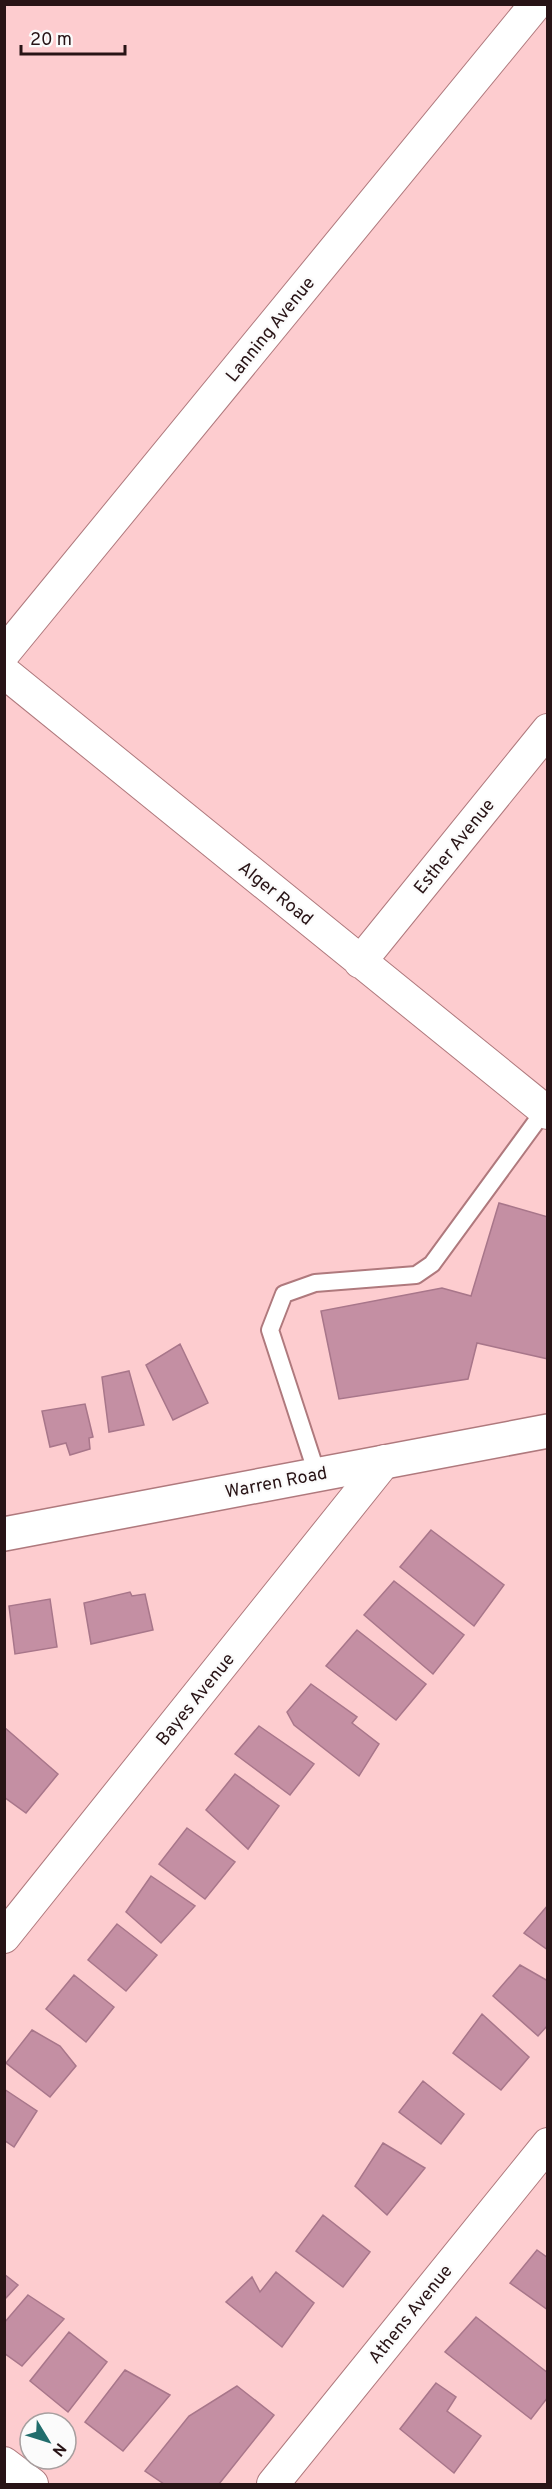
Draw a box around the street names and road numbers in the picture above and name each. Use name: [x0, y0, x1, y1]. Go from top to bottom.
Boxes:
street label: Lanning Avenue: [222, 273, 321, 387]
street label: Esther Avenue: [410, 795, 501, 899]
street label: Alger Road: [233, 857, 317, 931]
street label: Warren Road: [223, 1462, 329, 1505]
street label: Bayes Avenue: [152, 1649, 240, 1751]
street label: Athens Avenue: [364, 2261, 458, 2369]

